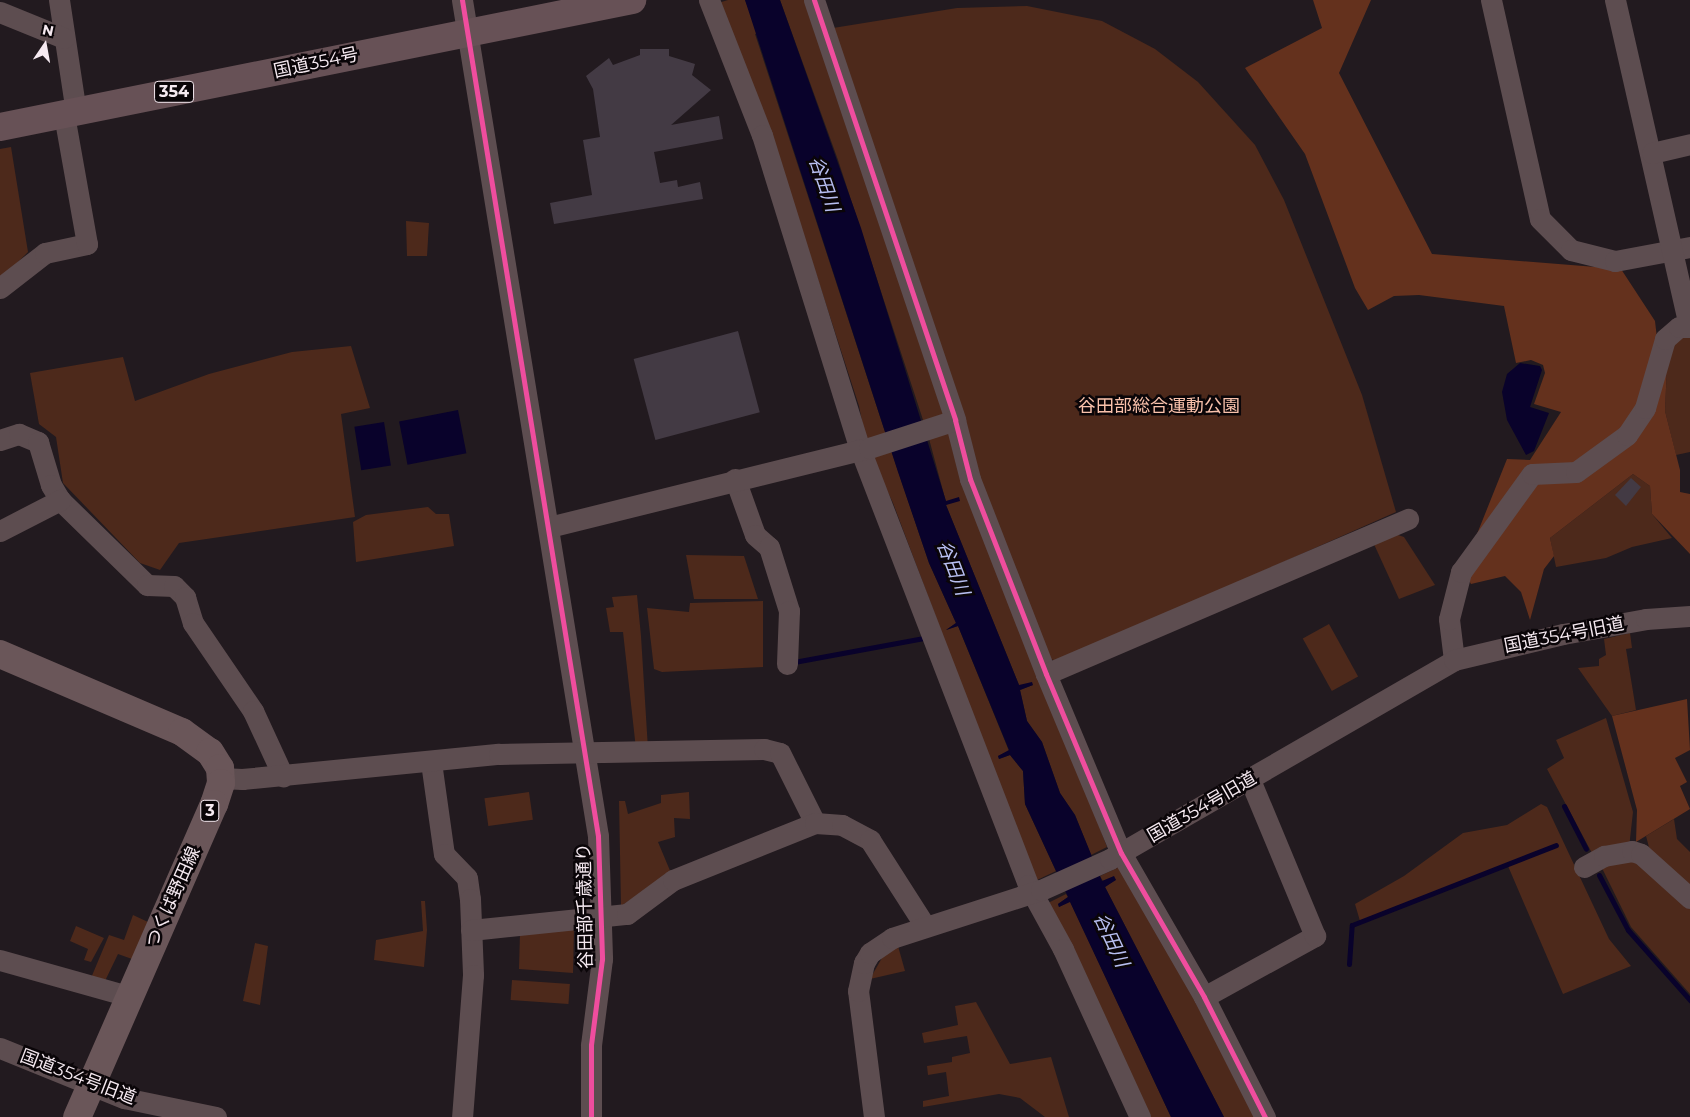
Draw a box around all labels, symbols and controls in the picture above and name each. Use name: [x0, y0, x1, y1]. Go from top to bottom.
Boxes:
north arrow: [20, 20, 70, 70]
text: N: [41, 20, 56, 40]
street label: 国道354号: [272, 43, 360, 83]
road number: 354: [154, 78, 194, 105]
water label: 谷田川: [804, 153, 844, 215]
park label: 谷田部総合運動公園: [1078, 395, 1240, 417]
water label: 谷田川: [932, 537, 974, 599]
street label: 国道354号旧道: [1502, 613, 1626, 657]
street label: 国道354号旧道: [1144, 767, 1260, 847]
road number: 3: [200, 798, 220, 824]
street label: つくば野田線: [141, 843, 205, 951]
street label: 谷田部千歳通り: [573, 843, 597, 969]
water label: 谷田川: [1089, 909, 1133, 971]
street label: 国道354号旧道: [17, 1045, 139, 1109]

